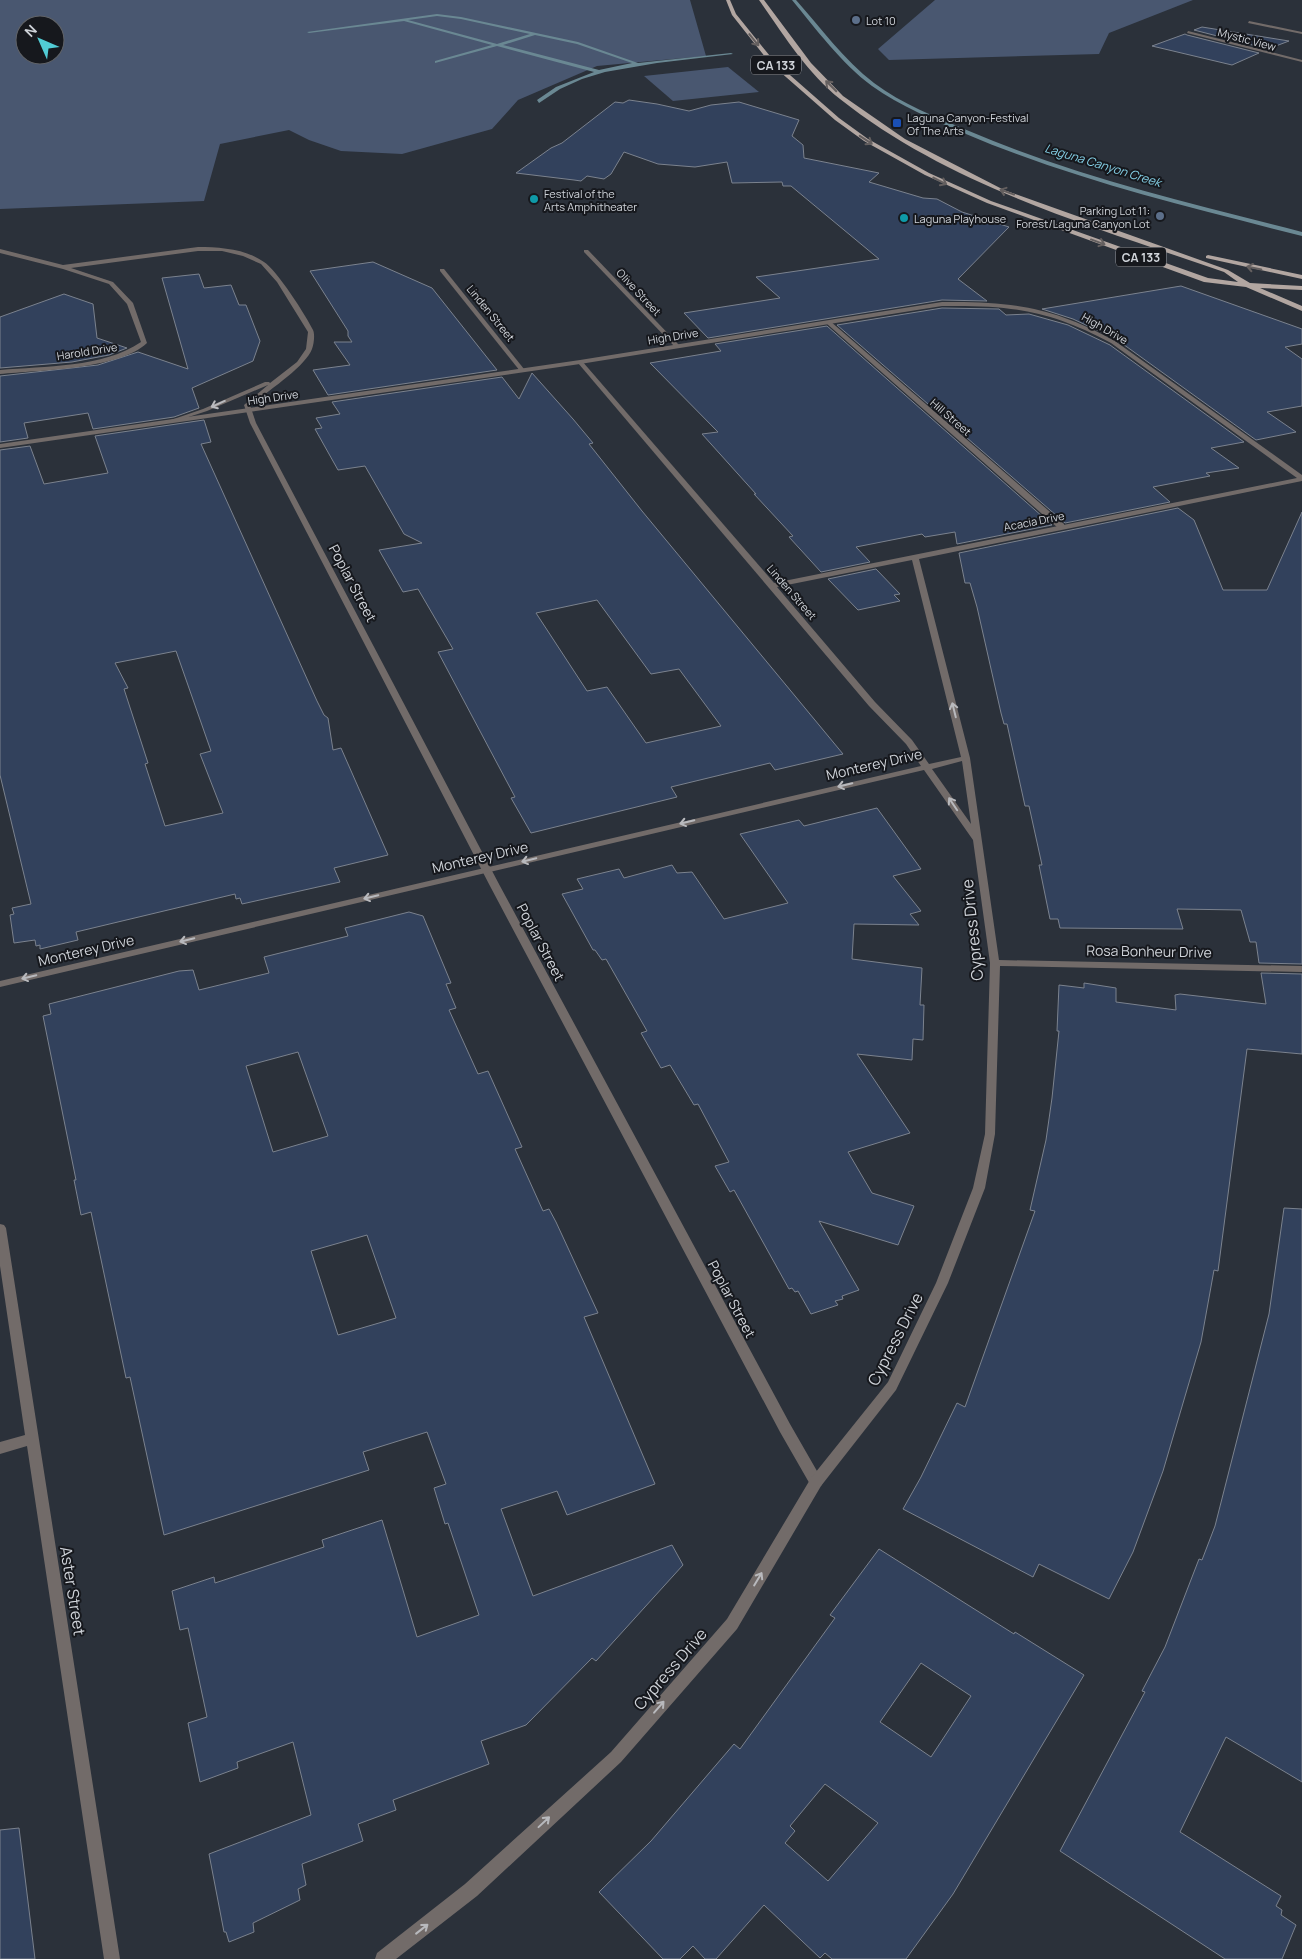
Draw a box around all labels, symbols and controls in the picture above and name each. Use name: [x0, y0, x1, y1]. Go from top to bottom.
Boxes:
place label: Lot 10: [866, 13, 896, 28]
marker: Lot 10: [850, 14, 862, 26]
north arrow: [15, 15, 65, 65]
text: N: [20, 20, 41, 41]
street label: Mystic View: [1216, 24, 1278, 54]
one-way arrow: [749, 34, 760, 47]
road number: CA 133: [751, 56, 801, 74]
one-way arrow: [825, 80, 837, 92]
place label: Laguna Canyon-Festival Of The Arts: [907, 110, 1029, 138]
marker: Laguna Canyon-Festival Of The Arts: [891, 117, 903, 129]
one-way arrow: [859, 135, 873, 145]
water label: Laguna Canyon Creek: [1043, 139, 1165, 191]
one-way arrow: [932, 177, 947, 186]
place label: Festival of the Arts Amphitheater: [544, 186, 637, 214]
one-way arrow: [1000, 187, 1016, 196]
marker: Festival of the Arts Amphitheater: [528, 193, 540, 205]
place label: Parking Lot 11: Forest/Laguna Canyon Lot: [1016, 203, 1150, 231]
marker: Parking Lot 11: Forest/Laguna Canyon Lot: [1154, 210, 1166, 222]
place label: Laguna Playhouse: [914, 211, 1007, 226]
marker: Laguna Playhouse: [898, 212, 910, 224]
one-way arrow: [1090, 238, 1105, 247]
road number: CA 133: [1116, 248, 1166, 266]
one-way arrow: [1246, 263, 1262, 272]
street label: Olive Street: [613, 265, 665, 319]
street label: Linden Street: [464, 282, 518, 344]
street label: High Drive: [1079, 309, 1131, 348]
street label: High Drive: [647, 325, 700, 347]
street label: Harold Drive: [56, 339, 119, 363]
street label: High Drive: [247, 386, 300, 408]
street label: Hill Street: [927, 395, 975, 439]
one-way arrow: [211, 400, 226, 410]
street label: Acacia Drive: [1002, 508, 1066, 534]
street label: Poplar Street: [325, 541, 382, 625]
street label: Linden Street: [764, 561, 820, 623]
one-way arrow: [949, 703, 959, 719]
street label: Monterey Drive: [824, 744, 924, 784]
one-way arrow: [838, 781, 854, 790]
one-way arrow: [948, 797, 958, 811]
one-way arrow: [680, 818, 696, 827]
street label: Monterey Drive: [430, 837, 530, 877]
one-way arrow: [521, 856, 537, 865]
street label: Cypress Drive: [956, 878, 988, 982]
one-way arrow: [363, 893, 379, 902]
street label: Poplar Street: [513, 900, 570, 984]
street label: Monterey Drive: [36, 930, 136, 970]
one-way arrow: [179, 936, 195, 945]
street label: Rosa Bonheur Drive: [1086, 940, 1212, 962]
one-way arrow: [21, 973, 37, 982]
street label: Poplar Street: [704, 1257, 761, 1341]
street label: Cypress Drive: [862, 1289, 928, 1389]
street label: Aster Street: [55, 1545, 91, 1637]
one-way arrow: [753, 1572, 763, 1587]
street label: Cypress Drive: [628, 1623, 712, 1715]
one-way arrow: [653, 1701, 664, 1714]
one-way arrow: [538, 1816, 551, 1828]
one-way arrow: [415, 1923, 428, 1934]

